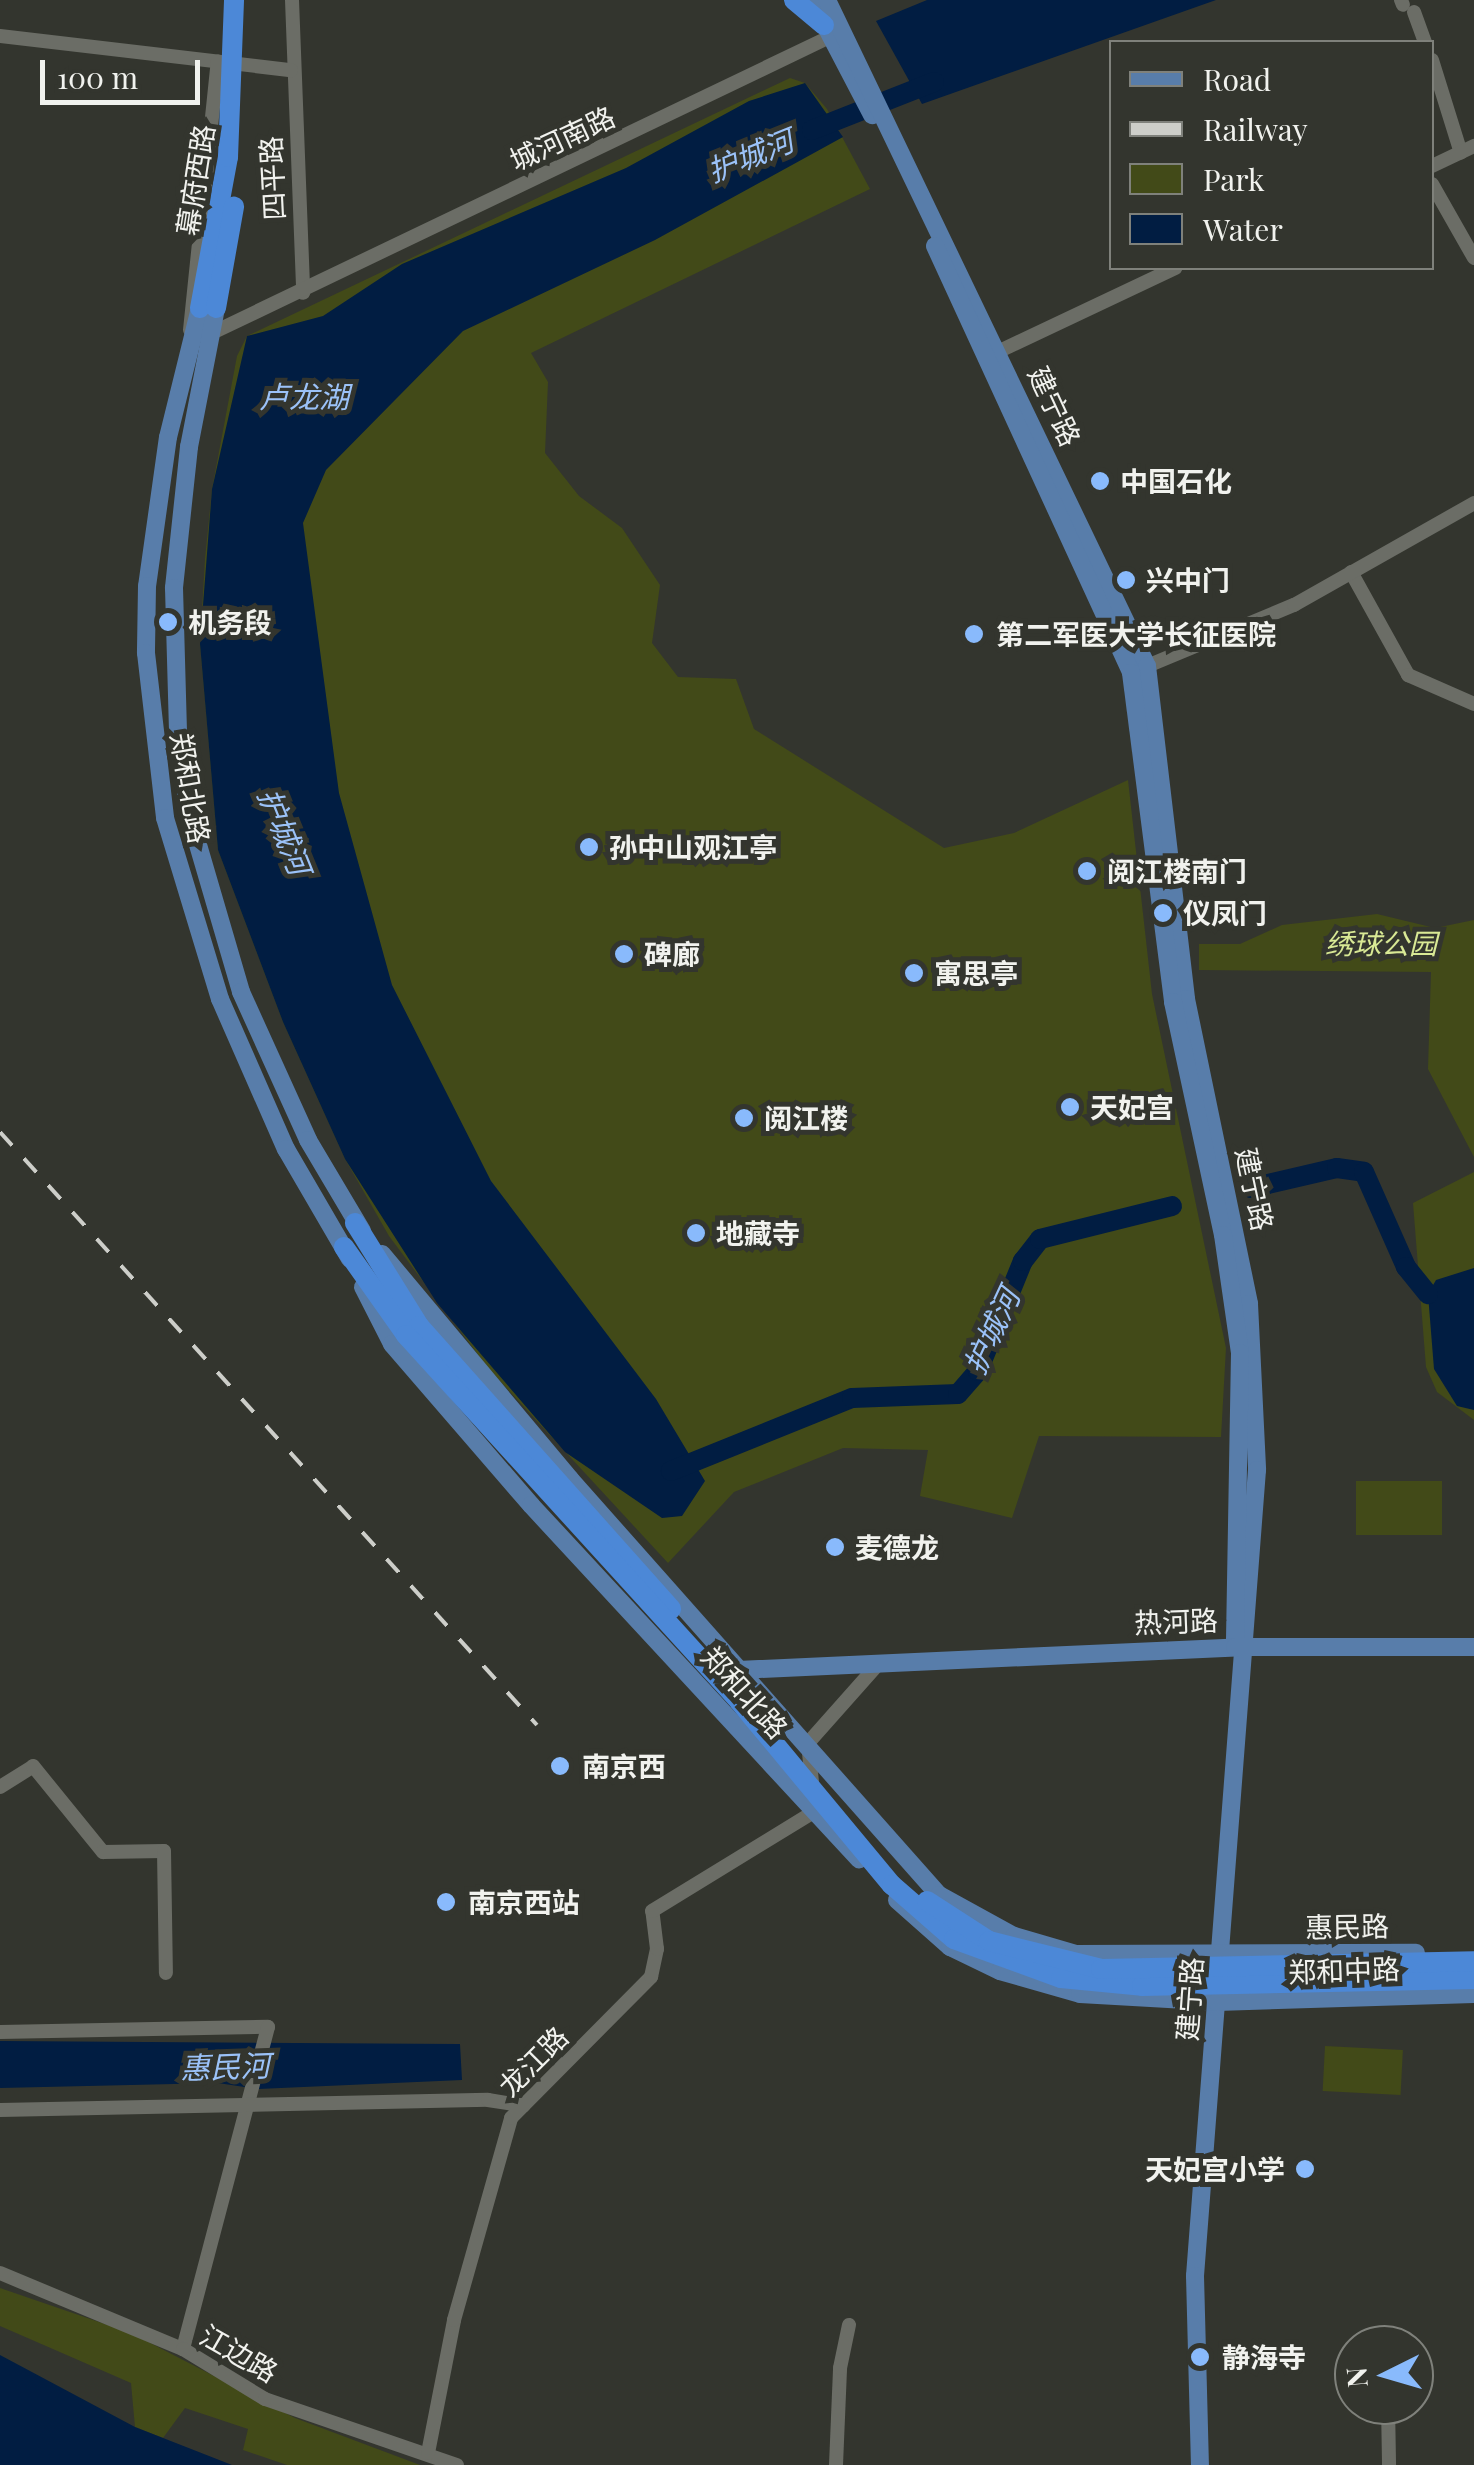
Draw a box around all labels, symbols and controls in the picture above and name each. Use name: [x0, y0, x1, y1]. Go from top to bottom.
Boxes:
scale bar: [45, 40, 205, 102]
legend: [1109, 40, 1434, 270]
text: 100 m: [57, 57, 138, 97]
text: Road: [1203, 59, 1271, 99]
street label: 城河南路: [504, 99, 620, 177]
text: Railway: [1203, 109, 1308, 149]
water label: 护城河: [702, 121, 798, 189]
street label: 幕府西路: [170, 122, 220, 238]
street label: 四平路: [253, 135, 291, 221]
text: Park: [1203, 159, 1265, 199]
text: Water: [1203, 209, 1283, 249]
street label: 建宁路: [1022, 361, 1088, 451]
water label: 卢龙湖: [259, 378, 349, 414]
place label: 中国石化: [1120, 464, 1232, 498]
marker: 中国石化: [1089, 470, 1111, 492]
place label: 兴中门: [1146, 563, 1230, 597]
marker: 兴中门: [1115, 569, 1137, 591]
place label: 机务段: [188, 605, 272, 639]
marker: 机务段: [157, 611, 179, 633]
place label: 第二军医大学长征医院: [996, 617, 1276, 651]
marker: 第二军医大学长征医院: [961, 621, 987, 647]
street label: 郑和北路: [165, 730, 217, 846]
water label: 护城河: [251, 783, 319, 879]
place label: 孙中山观江亭: [609, 830, 777, 864]
marker: 孙中山观江亭: [578, 836, 600, 858]
place label: 阅江楼南门: [1107, 854, 1247, 888]
marker: 阅江楼南门: [1076, 860, 1098, 882]
place label: 仪凤门: [1183, 896, 1267, 930]
marker: 仪凤门: [1152, 902, 1174, 924]
park label: 绣球公园: [1325, 926, 1437, 960]
place label: 碑廊: [644, 937, 700, 971]
marker: 碑廊: [613, 943, 635, 965]
place label: 寓思亭: [934, 956, 1018, 990]
marker: 寓思亭: [903, 962, 925, 984]
place label: 天妃宫: [1090, 1090, 1174, 1124]
marker: 天妃宫: [1059, 1096, 1081, 1118]
place label: 阅江楼: [764, 1101, 848, 1135]
marker: 阅江楼: [733, 1107, 755, 1129]
street label: 建宁路: [1230, 1144, 1280, 1234]
place label: 地藏寺: [716, 1216, 800, 1250]
marker: 地藏寺: [685, 1222, 707, 1244]
water label: 护城河: [956, 1283, 1026, 1379]
place label: 麦德龙: [855, 1530, 939, 1564]
marker: 麦德龙: [824, 1536, 846, 1558]
street label: 热河路: [1133, 1603, 1219, 1639]
street label: 郑和北路: [695, 1639, 795, 1745]
place label: 南京西: [582, 1749, 666, 1783]
marker: 南京西: [547, 1753, 573, 1779]
place label: 南京西站: [468, 1885, 580, 1919]
marker: 南京西站: [433, 1889, 459, 1915]
street label: 惠民路: [1305, 1908, 1389, 1944]
street label: 郑和中路: [1287, 1951, 1401, 1989]
street label: 建宁路: [1169, 1956, 1209, 2042]
street label: 龙江路: [491, 2019, 575, 2103]
water label: 惠民河: [179, 2046, 271, 2086]
place label: 天妃宫小学: [1145, 2152, 1285, 2186]
marker: 天妃宫小学: [1294, 2158, 1316, 2180]
street label: 江边路: [194, 2317, 284, 2389]
north arrow: [1334, 2325, 1434, 2425]
place label: 静海寺: [1222, 2340, 1306, 2374]
marker: 静海寺: [1187, 2344, 1213, 2370]
text: N: [1336, 2366, 1375, 2389]

